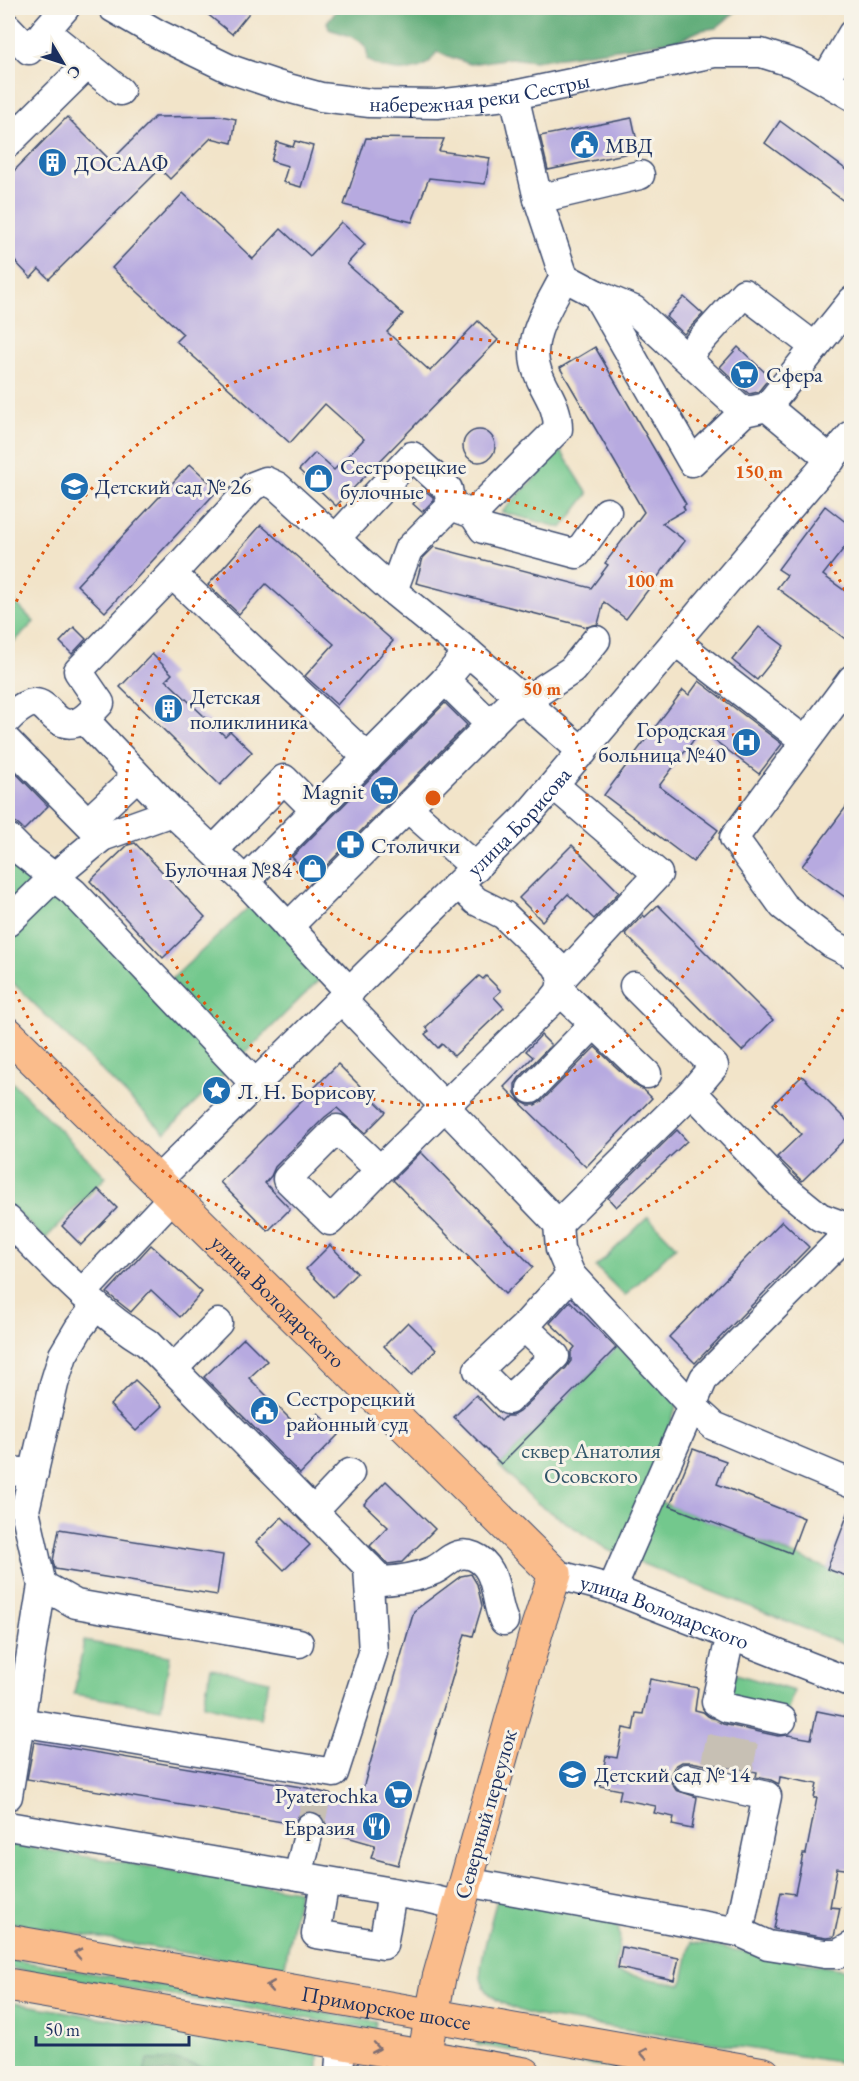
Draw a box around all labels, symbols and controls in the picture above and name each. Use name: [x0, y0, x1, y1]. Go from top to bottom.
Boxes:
north arrow: [33, 33, 93, 93]
text: С: [63, 61, 86, 83]
street label: набережная реки Сестры: [369, 66, 592, 119]
public building icon: МВД: [568, 129, 600, 161]
place label: МВД: [605, 131, 653, 160]
building icon: ДОСААФ: [37, 147, 69, 179]
place label: ДОСААФ: [74, 149, 168, 178]
supermarket icon: Сфера: [729, 358, 761, 390]
place label: Сфера: [766, 360, 823, 389]
place label: Сестрорецкие булочные: [340, 452, 467, 506]
text: 150 m: [735, 460, 783, 483]
shop icon: Сестрорецкие булочные: [303, 463, 335, 495]
school or university icon: Детский сад № 26: [58, 470, 90, 502]
place label: Детский сад № 26: [95, 472, 252, 501]
text: 100 m: [626, 569, 674, 592]
text: 50 m: [523, 677, 561, 700]
place label: Детская поликлиника: [190, 682, 309, 736]
building icon: Детская поликлиника: [153, 693, 185, 725]
place label: Городская больница №40: [598, 715, 726, 769]
hospital icon: Городская больница №40: [731, 726, 763, 758]
street label: улица Борисова: [460, 761, 578, 883]
supermarket icon: Magnit: [369, 775, 401, 807]
place label: Magnit: [302, 777, 364, 806]
centre of rings: [423, 788, 443, 808]
pharmacy icon: Столички: [334, 829, 366, 861]
place label: Столички: [371, 831, 461, 860]
shop icon: Булочная №84: [297, 853, 329, 885]
place label: Булочная №84: [164, 855, 292, 884]
place icon: Л. Н. Борисову: [201, 1075, 233, 1107]
place label: Л. Н. Борисову: [238, 1077, 376, 1106]
street label: улица Володарского: [204, 1228, 352, 1374]
place label: Сестрорецкий районный суд: [286, 1384, 416, 1438]
public building icon: Сестрорецкий районный суд: [249, 1395, 281, 1427]
park label: сквер Анатолия Осовского: [521, 1436, 661, 1490]
street label: улица Володарского: [577, 1567, 753, 1656]
street label: Северный переулок: [447, 1725, 524, 1902]
school or university icon: Детский сад № 14: [557, 1758, 589, 1790]
place label: Детский сад № 14: [594, 1760, 751, 1789]
supermarket icon: Pyaterochka: [383, 1779, 415, 1811]
place label: Pyaterochka: [275, 1781, 378, 1810]
restaurant icon: Евразия: [360, 1811, 392, 1843]
place label: Евразия: [284, 1813, 355, 1842]
one-way arrow: [73, 1947, 83, 1960]
street label: Приморское шоссе: [299, 1979, 474, 2037]
one-way arrow: [265, 1980, 275, 1993]
scale bar: [36, 2009, 189, 2047]
text: 50 m: [45, 2018, 80, 2041]
one-way arrow: [370, 2041, 380, 2054]
one-way arrow: [640, 2047, 650, 2060]

